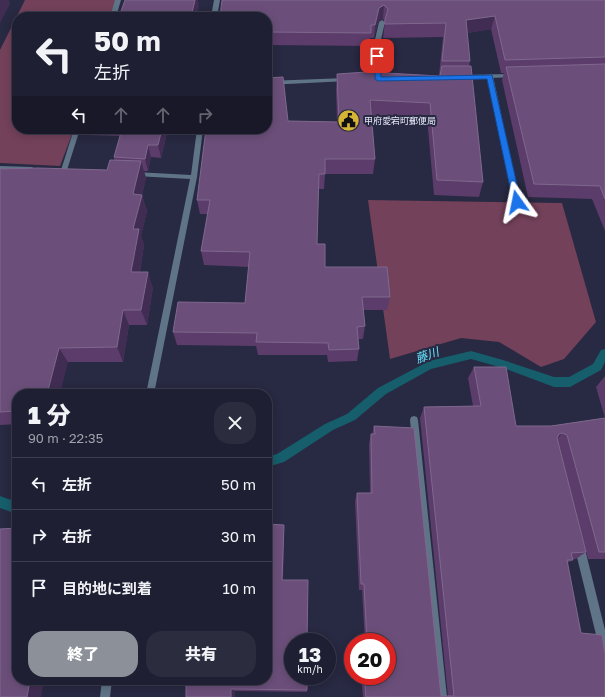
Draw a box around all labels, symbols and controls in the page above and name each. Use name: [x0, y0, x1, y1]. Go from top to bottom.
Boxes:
text: 50 m: [94, 24, 161, 57]
icon: left: [28, 28, 80, 80]
pin: [360, 39, 394, 73]
icon: arrive: [366, 45, 388, 67]
text: 左折: [94, 61, 130, 83]
icon: left: [68, 104, 90, 126]
icon: ahead: [110, 104, 132, 126]
icon: ahead: [152, 104, 174, 126]
icon: right: [194, 104, 216, 126]
public building icon: 甲府愛宕町郵便局: [336, 107, 362, 133]
place label: 甲府愛宕町郵便局: [364, 115, 436, 126]
position arrow: [496, 181, 538, 223]
water label: 藤川: [413, 343, 443, 366]
text: 1 分: [28, 400, 71, 429]
button: close: [214, 402, 256, 444]
text: 90 m · 22:35: [28, 430, 103, 446]
icon: left: [28, 473, 50, 495]
text: 左折: [62, 475, 92, 493]
text: 50 m: [221, 475, 256, 493]
icon: right: [28, 525, 50, 547]
text: 右折: [62, 527, 92, 545]
text: 30 m: [221, 527, 256, 545]
icon: arrive: [28, 577, 50, 599]
text: 目的地に到着: [62, 579, 152, 597]
text: 10 m: [222, 579, 256, 597]
button: 終了: [28, 631, 138, 677]
button: 共有: [146, 631, 256, 677]
speed limit sign: 20: [344, 633, 396, 685]
text: 13: [299, 642, 321, 666]
text: km/h: [297, 663, 323, 675]

